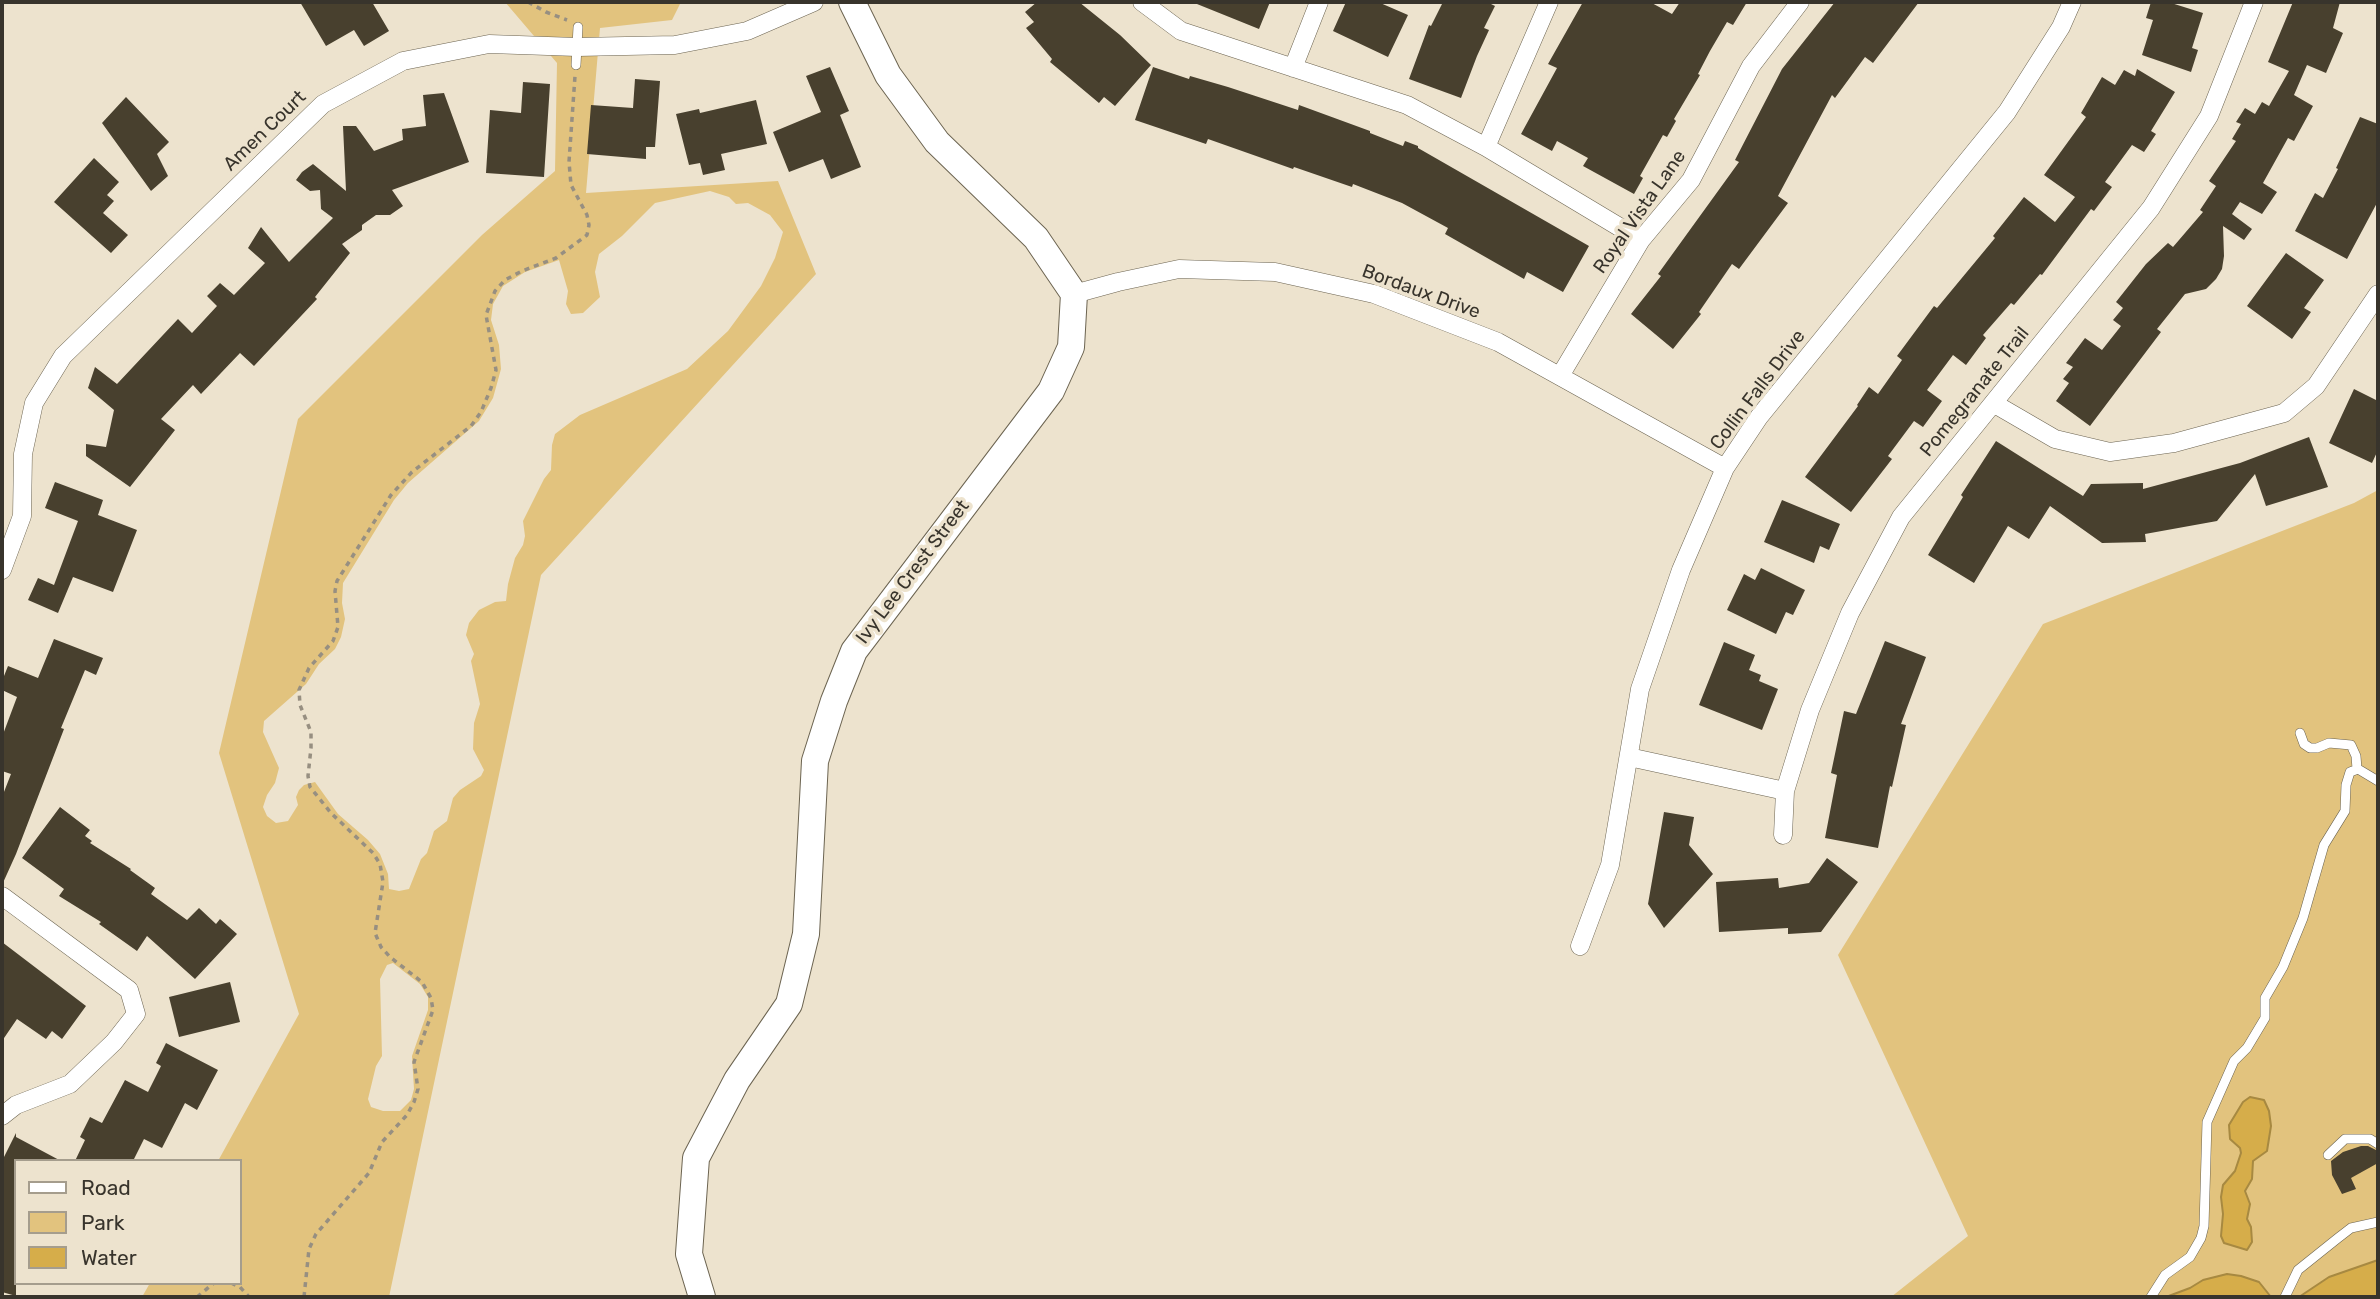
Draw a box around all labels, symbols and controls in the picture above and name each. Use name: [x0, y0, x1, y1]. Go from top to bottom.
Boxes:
street label: Amen Court: [219, 86, 311, 176]
street label: Royal Vista Lane: [1589, 146, 1691, 278]
street label: Bordaux Drive: [1359, 260, 1483, 324]
street label: Pomegranate Trail: [1916, 323, 2034, 461]
street label: Collin Falls Drive: [1706, 326, 1810, 454]
street label: Ivy Lee Crest Street: [851, 496, 975, 648]
legend: [14, 1159, 242, 1285]
text: Road: [81, 1175, 131, 1200]
text: Park: [81, 1210, 125, 1235]
text: Water: [81, 1245, 137, 1270]

